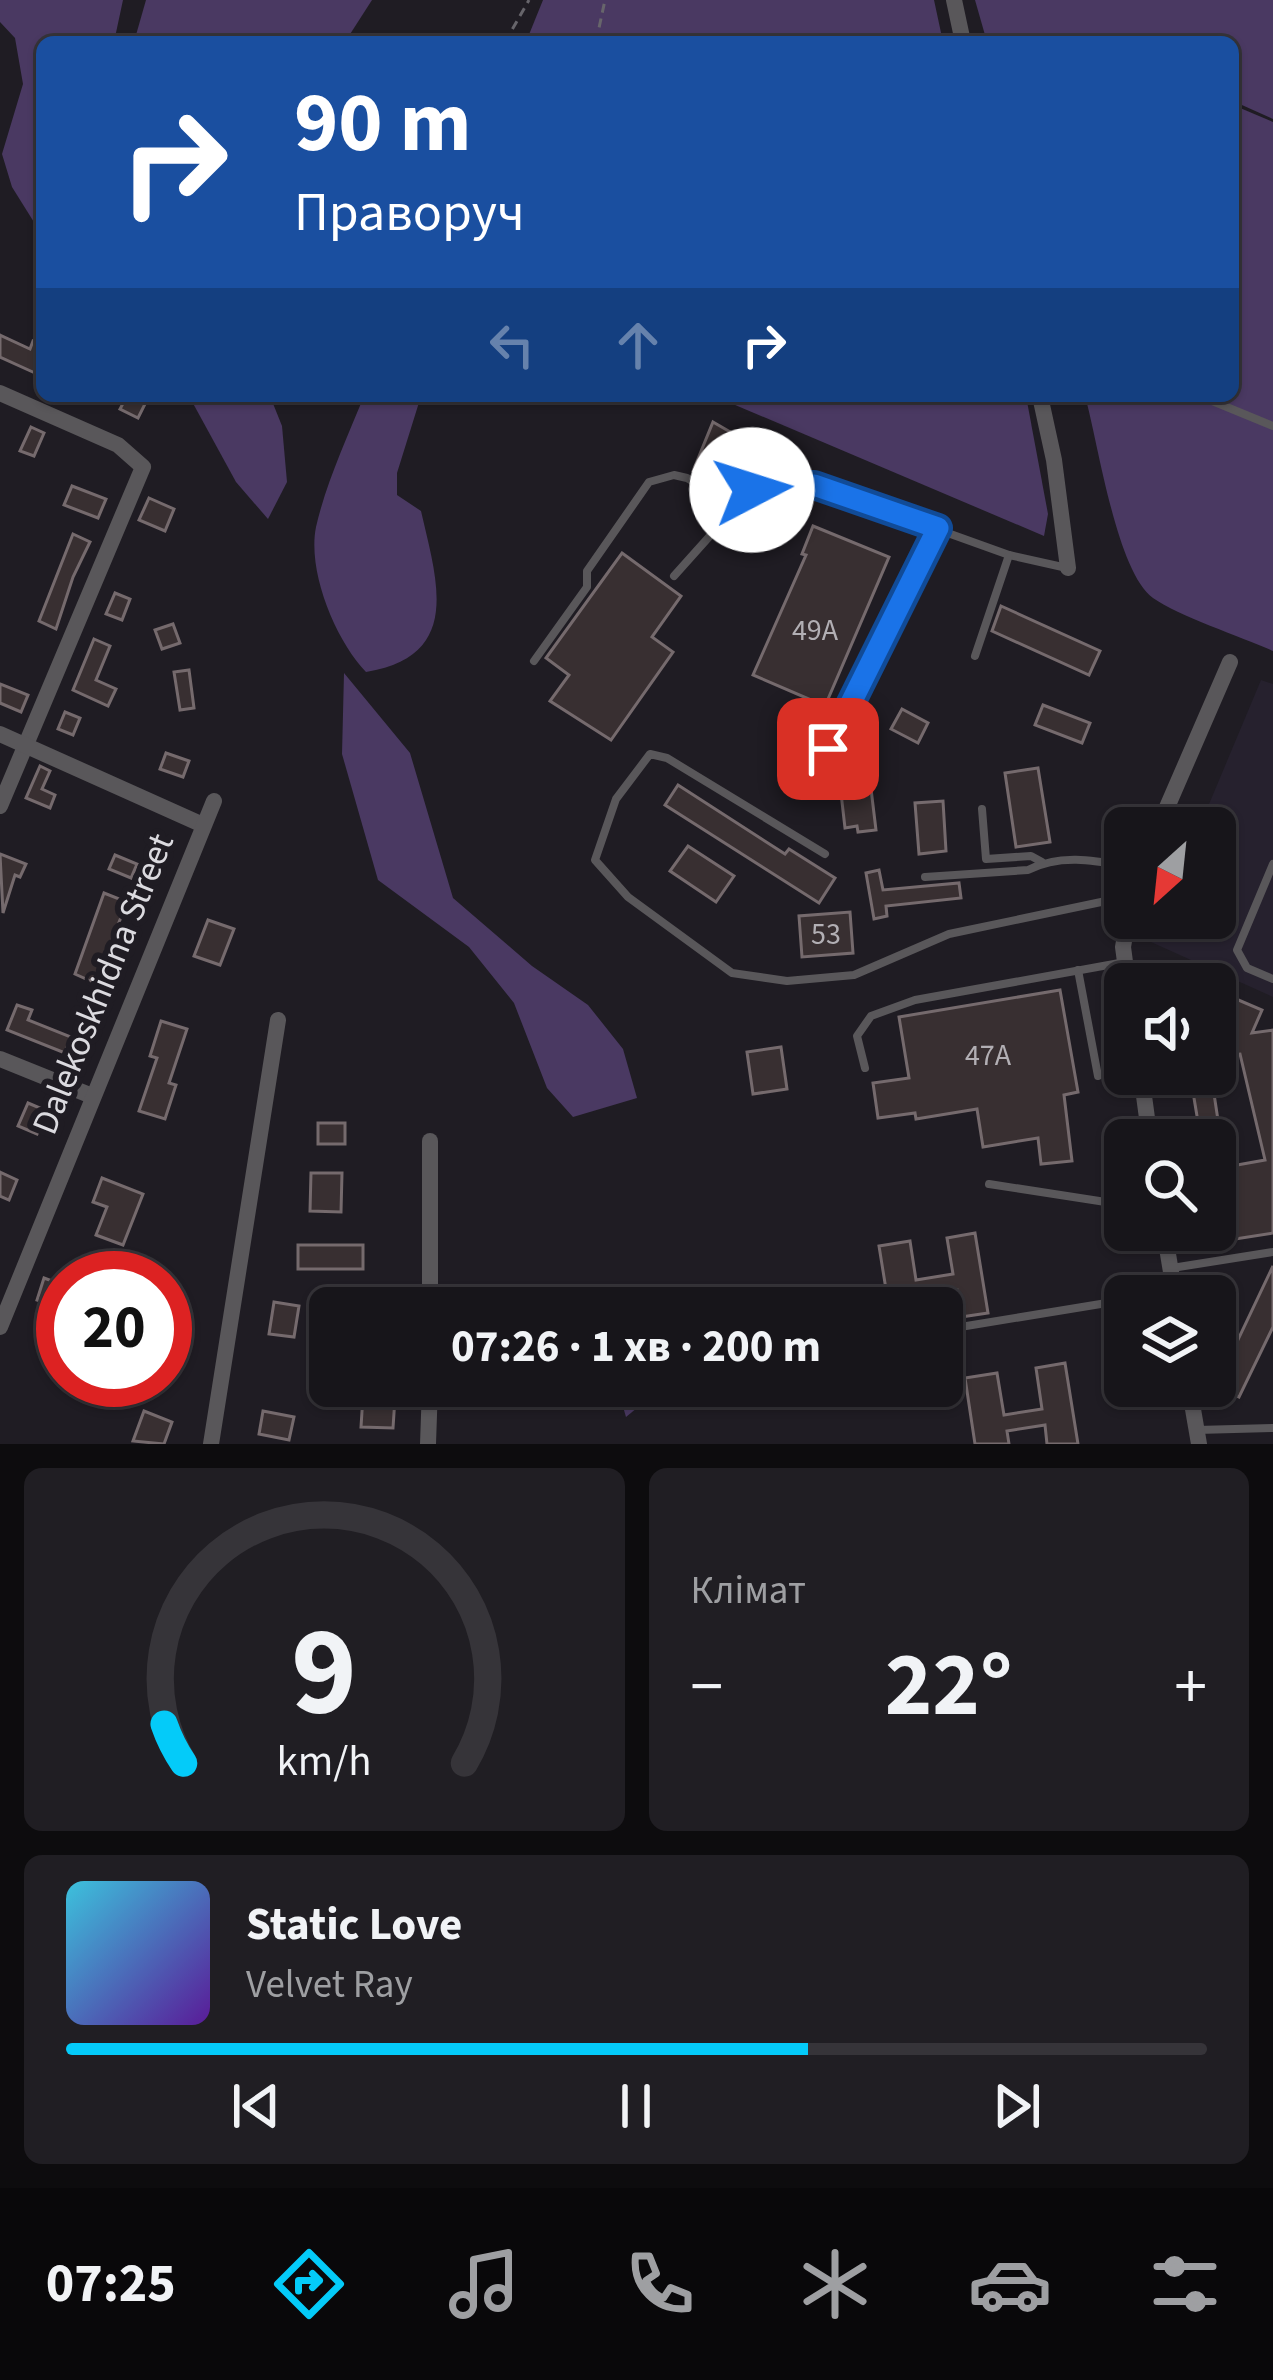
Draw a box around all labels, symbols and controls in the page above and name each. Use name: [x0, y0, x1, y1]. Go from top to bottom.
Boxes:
text: 90 m: [294, 64, 472, 184]
icon: right: [96, 84, 252, 240]
text: Праворуч: [294, 175, 525, 252]
icon: left: [479, 312, 545, 378]
icon: ahead: [605, 312, 671, 378]
icon: right: [731, 312, 797, 378]
position arrow: [689, 427, 815, 553]
house number: 49А: [792, 609, 839, 652]
pin: [777, 698, 879, 800]
icon: arrive: [795, 716, 861, 782]
north arrow: [1104, 807, 1236, 939]
map controls: [1104, 807, 1236, 1407]
street label: Dalekoskhidna Street: [19, 826, 187, 1142]
house number: 53: [811, 913, 841, 956]
button: sound: [1104, 963, 1236, 1095]
house number: 47А: [965, 1034, 1012, 1077]
button: search: [1104, 1119, 1236, 1251]
speed limit sign: 20: [36, 1251, 192, 1407]
button: layers: [1104, 1275, 1236, 1407]
text: 07:26 · 1 хв · 200 m: [451, 1315, 821, 1379]
text: Клімат: [691, 1563, 806, 1619]
text: 9: [291, 1584, 357, 1762]
text: 22°: [885, 1622, 1013, 1750]
text: −: [691, 1640, 723, 1734]
text: +: [1174, 1640, 1207, 1734]
text: km/h: [277, 1730, 372, 1791]
text: Static Love: [246, 1893, 462, 1957]
text: Velvet Ray: [246, 1957, 413, 2013]
icon: previous: [223, 2073, 289, 2139]
icon: pause: [603, 2073, 669, 2139]
icon: next: [984, 2073, 1050, 2139]
icon: directions: [267, 2242, 351, 2326]
icon: music: [442, 2242, 526, 2326]
icon: phone: [618, 2242, 702, 2326]
icon: climate: [793, 2242, 877, 2326]
icon: car: [968, 2242, 1052, 2326]
icon: filters: [1143, 2242, 1227, 2326]
text: 07:25: [46, 2246, 176, 2323]

